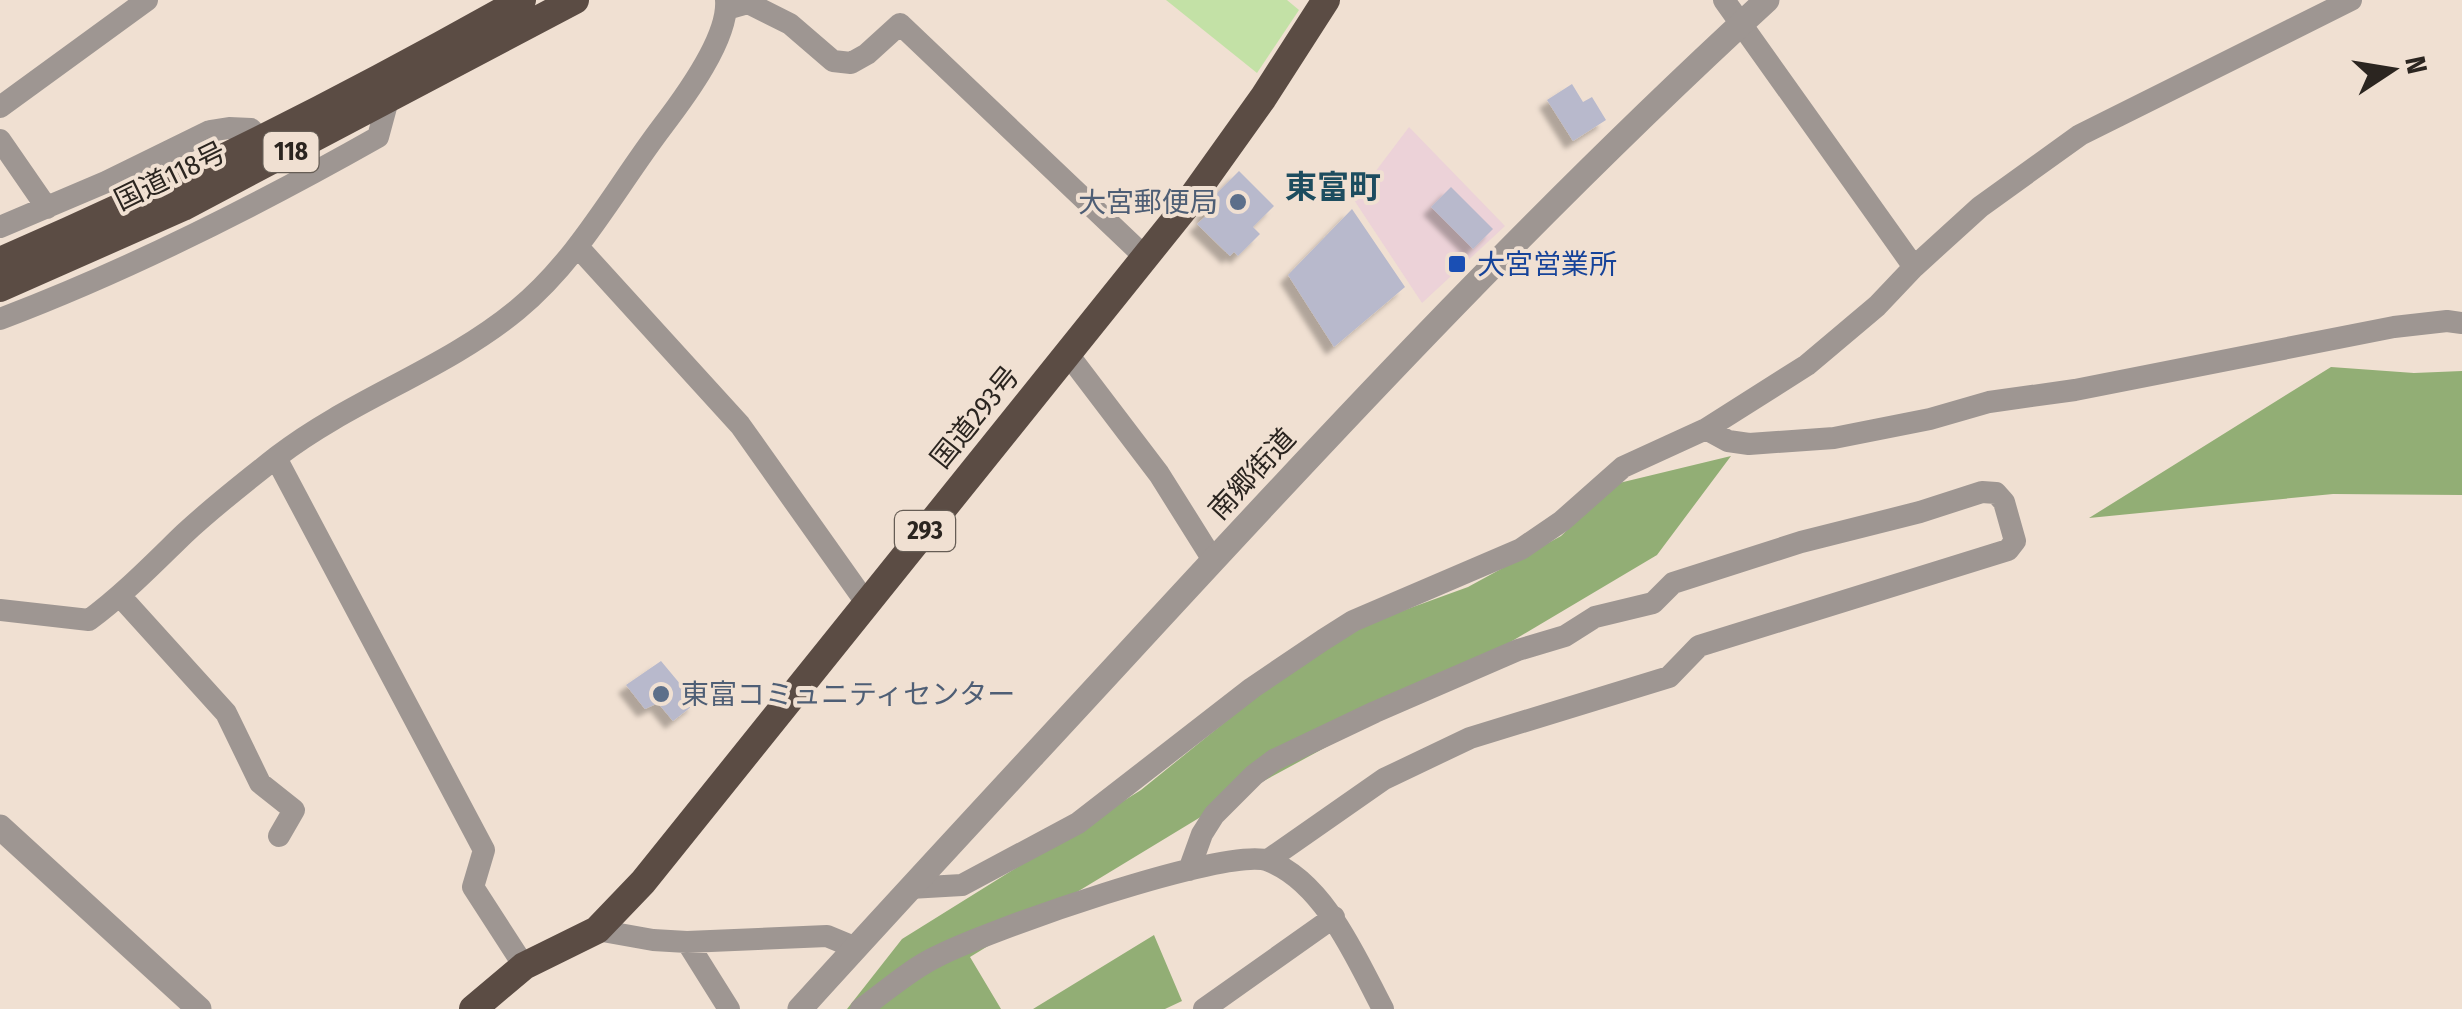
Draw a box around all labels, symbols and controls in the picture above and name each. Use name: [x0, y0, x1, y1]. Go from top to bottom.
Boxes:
north arrow: [2342, 20, 2442, 120]
text: N: [2398, 53, 2434, 77]
road number: 118: [264, 132, 318, 172]
street label: 国道118号: [109, 135, 231, 217]
district label: 東富町: [1285, 168, 1381, 206]
place label: 大宮郵便局: [1078, 186, 1218, 219]
marker: 大宮郵便局: [1227, 191, 1249, 213]
place label: 大宮営業所: [1477, 248, 1617, 281]
marker: 大宮営業所: [1446, 253, 1468, 275]
street label: 国道293号: [924, 359, 1026, 475]
street label: 南郷街道: [1202, 422, 1302, 526]
road number: 293: [895, 511, 955, 551]
place label: 東富コミュニティセンター: [681, 678, 1015, 711]
marker: 東富コミュニティセンター: [650, 683, 672, 705]

